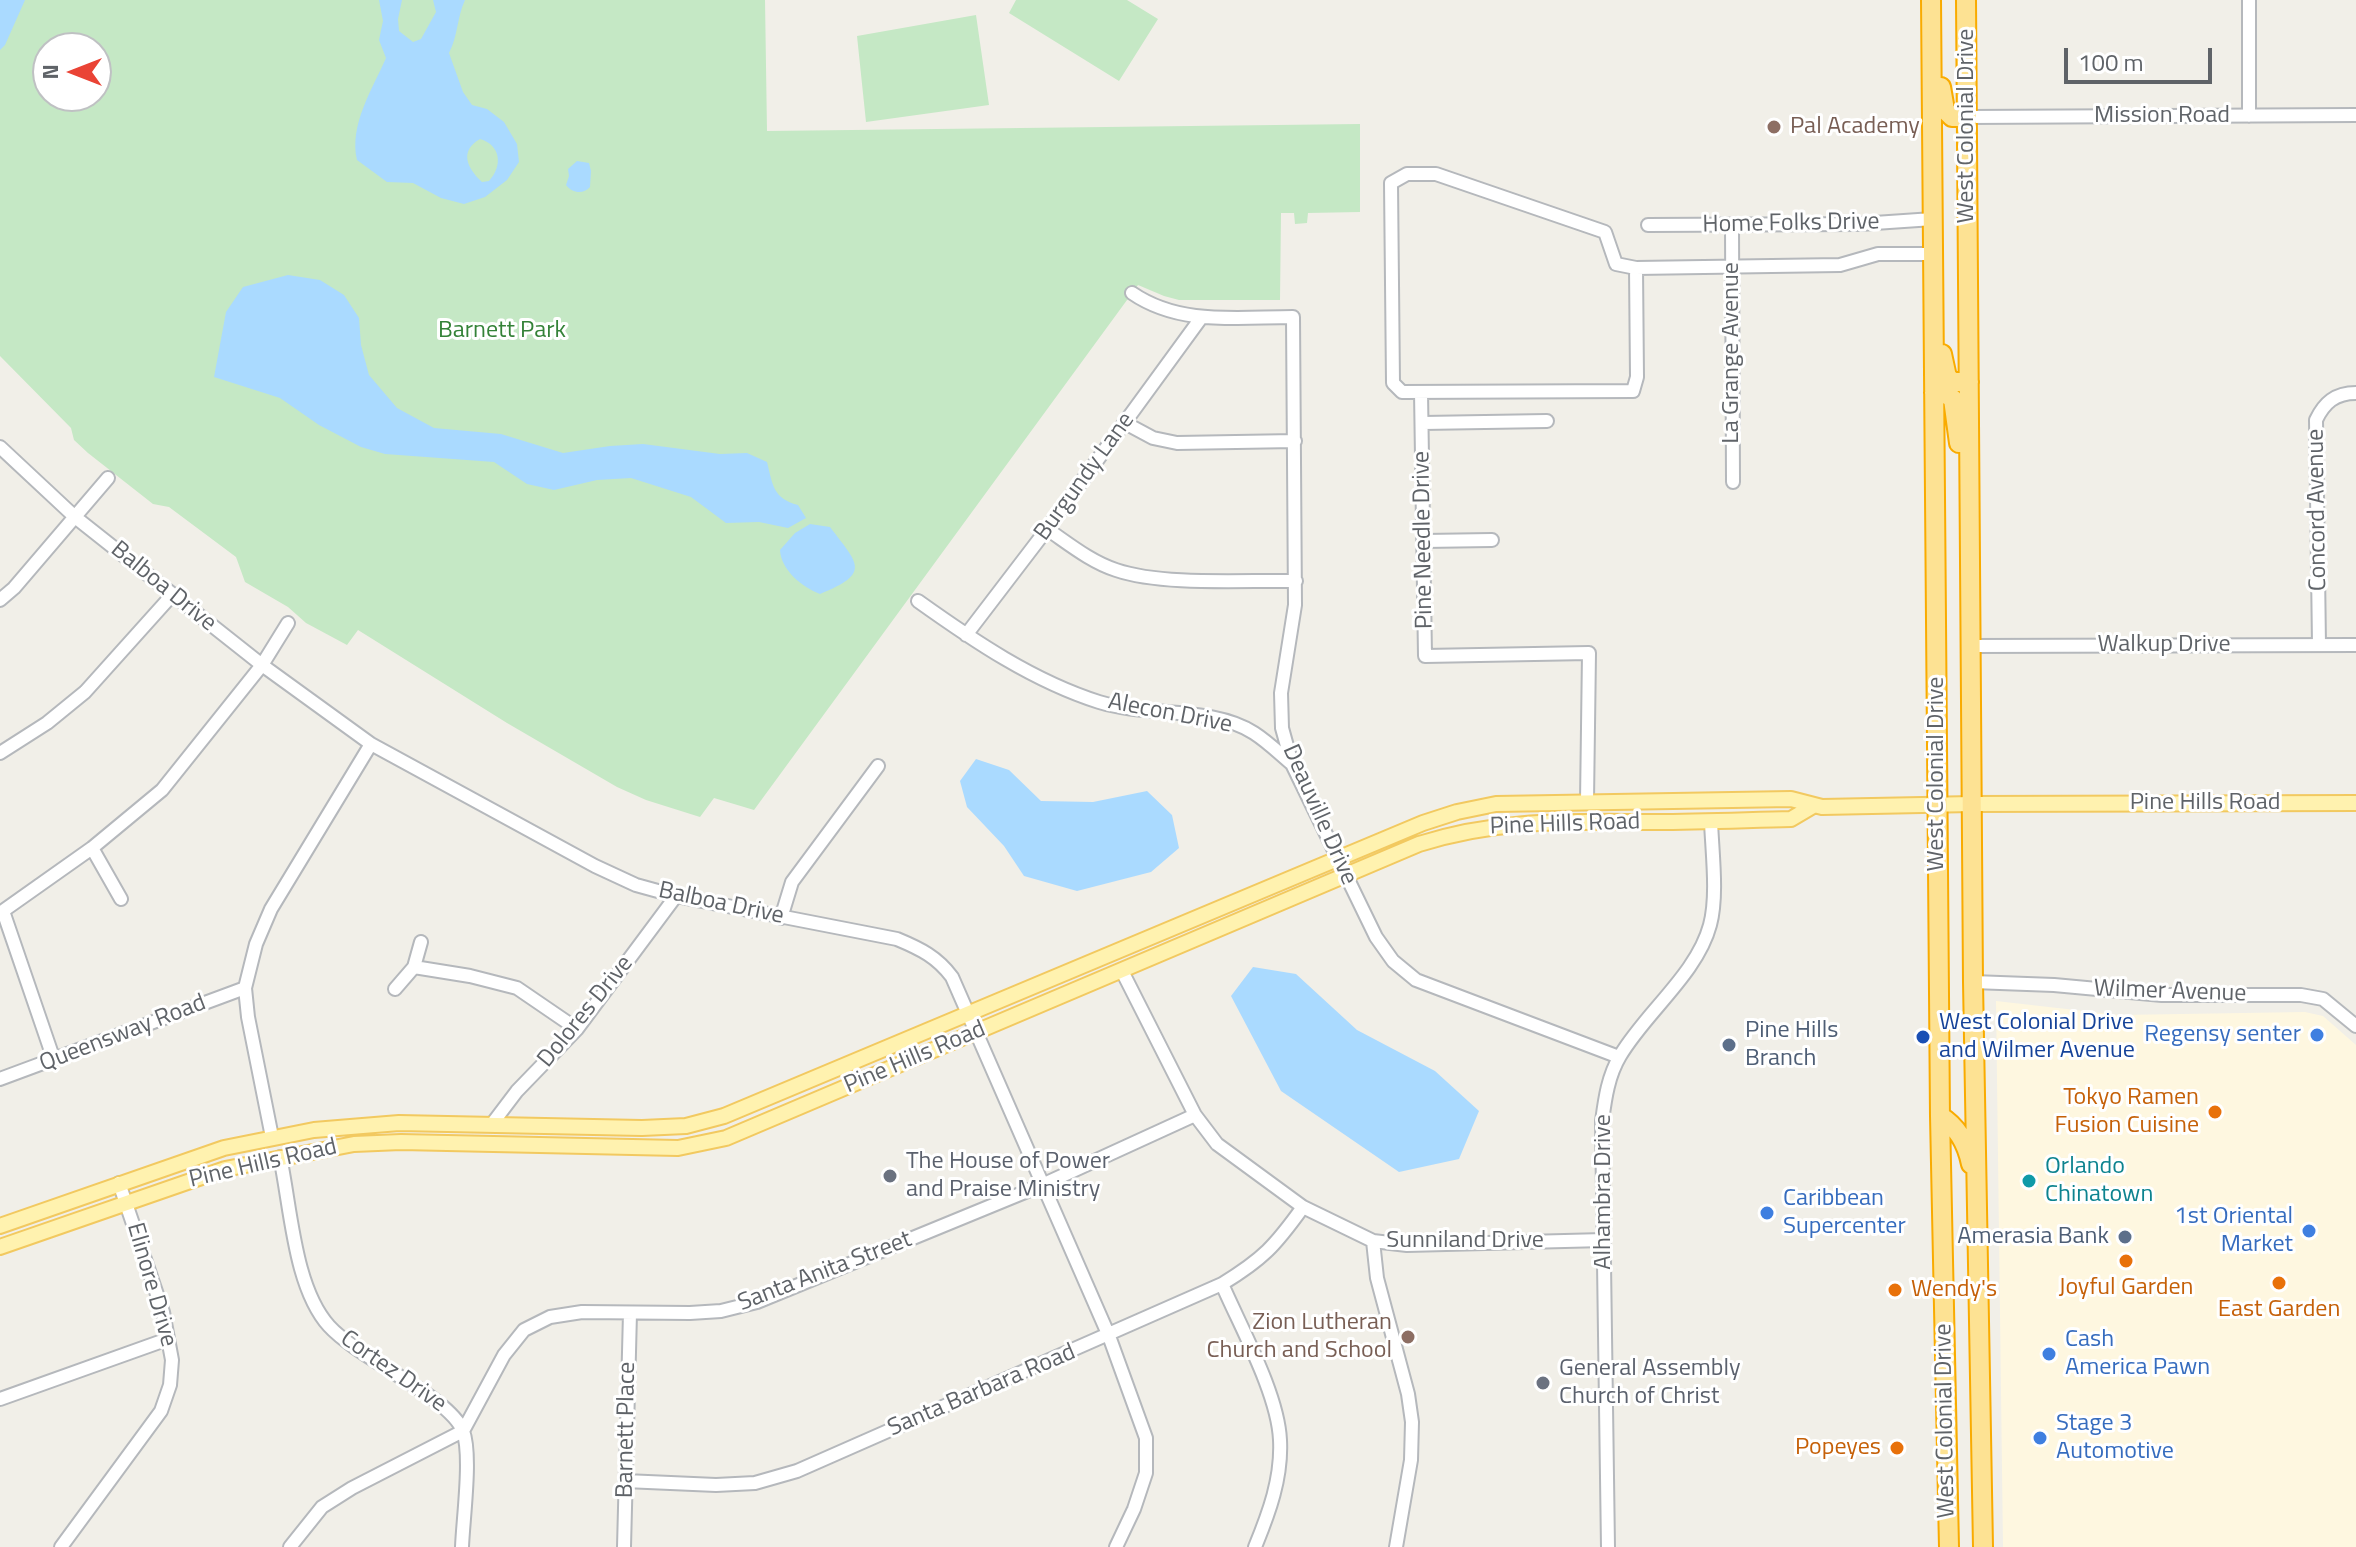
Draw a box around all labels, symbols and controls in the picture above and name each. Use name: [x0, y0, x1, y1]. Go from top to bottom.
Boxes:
street label: West Colonial Drive: [1953, 29, 1981, 223]
north arrow: [32, 32, 112, 112]
scale bar: [2068, 32, 2216, 82]
text: 100 m: [2078, 44, 2144, 80]
text: N: [33, 64, 67, 80]
street label: Mission Road: [2094, 102, 2230, 130]
place label: Pal Academy: [1790, 113, 1920, 141]
marker: Pal Academy: [1765, 118, 1783, 136]
street label: Home Folks Drive: [1702, 208, 1880, 240]
street label: La Grange Avenue: [1718, 262, 1746, 444]
park label: Barnett Park: [438, 317, 566, 345]
street label: Burgundy Lane: [1029, 407, 1141, 547]
street label: Concord Avenue: [2302, 429, 2334, 591]
street label: Pine Needle Drive: [1408, 451, 1440, 629]
street label: Balboa Drive: [104, 536, 222, 638]
street label: Walkup Drive: [2097, 631, 2231, 659]
street label: West Colonial Drive: [1923, 677, 1951, 871]
street label: Alecon Drive: [1106, 688, 1234, 740]
street label: Deauville Drive: [1275, 741, 1363, 889]
street label: Pine Hills Road: [2130, 789, 2280, 817]
street label: Pine Hills Road: [1489, 808, 1641, 842]
street label: Balboa Drive: [656, 877, 786, 931]
street label: Dolores Drive: [532, 950, 640, 1074]
street label: Wilmer Avenue: [2093, 975, 2247, 1009]
street label: Queensway Road: [36, 989, 210, 1079]
place label: West Colonial Drive and Wilmer Avenue: [1939, 1009, 2135, 1065]
street label: Pine Hills Road: [840, 1015, 990, 1101]
place label: Pine Hills Branch: [1745, 1017, 1838, 1073]
place label: Regensy senter: [2144, 1021, 2301, 1049]
marker: Regensy senter: [2308, 1026, 2326, 1044]
marker: West Colonial Drive and Wilmer Avenue: [1914, 1028, 1932, 1046]
marker: Pine Hills Branch: [1720, 1036, 1738, 1054]
place label: Tokyo Ramen Fusion Cuisine: [2055, 1084, 2199, 1140]
marker: Tokyo Ramen Fusion Cuisine: [2206, 1103, 2224, 1121]
street label: Alhambra Drive: [1590, 1114, 1618, 1270]
street label: Pine Hills Road: [186, 1133, 340, 1195]
place label: The House of Power and Praise Ministry: [906, 1148, 1110, 1204]
place label: Orlando Chinatown: [2045, 1153, 2153, 1209]
marker: The House of Power and Praise Ministry: [881, 1167, 899, 1185]
marker: Orlando Chinatown: [2020, 1172, 2038, 1190]
place label: Caribbean Supercenter: [1783, 1185, 1906, 1241]
place label: 1st Oriental Market: [2174, 1203, 2293, 1259]
marker: Caribbean Supercenter: [1758, 1204, 1776, 1222]
street label: Elinore Drive: [120, 1220, 182, 1350]
marker: 1st Oriental Market: [2300, 1222, 2318, 1240]
place label: Amerasia Bank: [1957, 1223, 2109, 1251]
street label: Santa Anita Street: [734, 1226, 916, 1318]
street label: Sunniland Drive: [1386, 1227, 1544, 1255]
marker: Amerasia Bank: [2116, 1228, 2134, 1246]
marker: Joyful Garden: [2117, 1252, 2135, 1270]
place label: Joyful Garden: [2059, 1274, 2193, 1302]
marker: East Garden: [2270, 1274, 2288, 1292]
place label: Wendy's: [1911, 1276, 1997, 1304]
marker: Wendy's: [1886, 1281, 1904, 1299]
place label: East Garden: [2218, 1296, 2340, 1324]
place label: Zion Lutheran Church and School: [1206, 1309, 1392, 1365]
street label: West Colonial Drive: [1930, 1323, 1962, 1519]
street label: Cortez Drive: [334, 1325, 452, 1419]
place label: Cash America Pawn: [2065, 1326, 2210, 1382]
marker: Zion Lutheran Church and School: [1399, 1328, 1417, 1346]
street label: Santa Barbara Road: [884, 1338, 1080, 1444]
marker: Cash America Pawn: [2040, 1345, 2058, 1363]
place label: General Assembly Church of Christ: [1559, 1355, 1741, 1411]
street label: Barnett Place: [611, 1362, 643, 1498]
marker: General Assembly Church of Christ: [1534, 1374, 1552, 1392]
place label: Stage 3 Automotive: [2056, 1410, 2174, 1466]
marker: Stage 3 Automotive: [2031, 1429, 2049, 1447]
place label: Popeyes: [1795, 1434, 1881, 1462]
marker: Popeyes: [1888, 1439, 1906, 1457]

